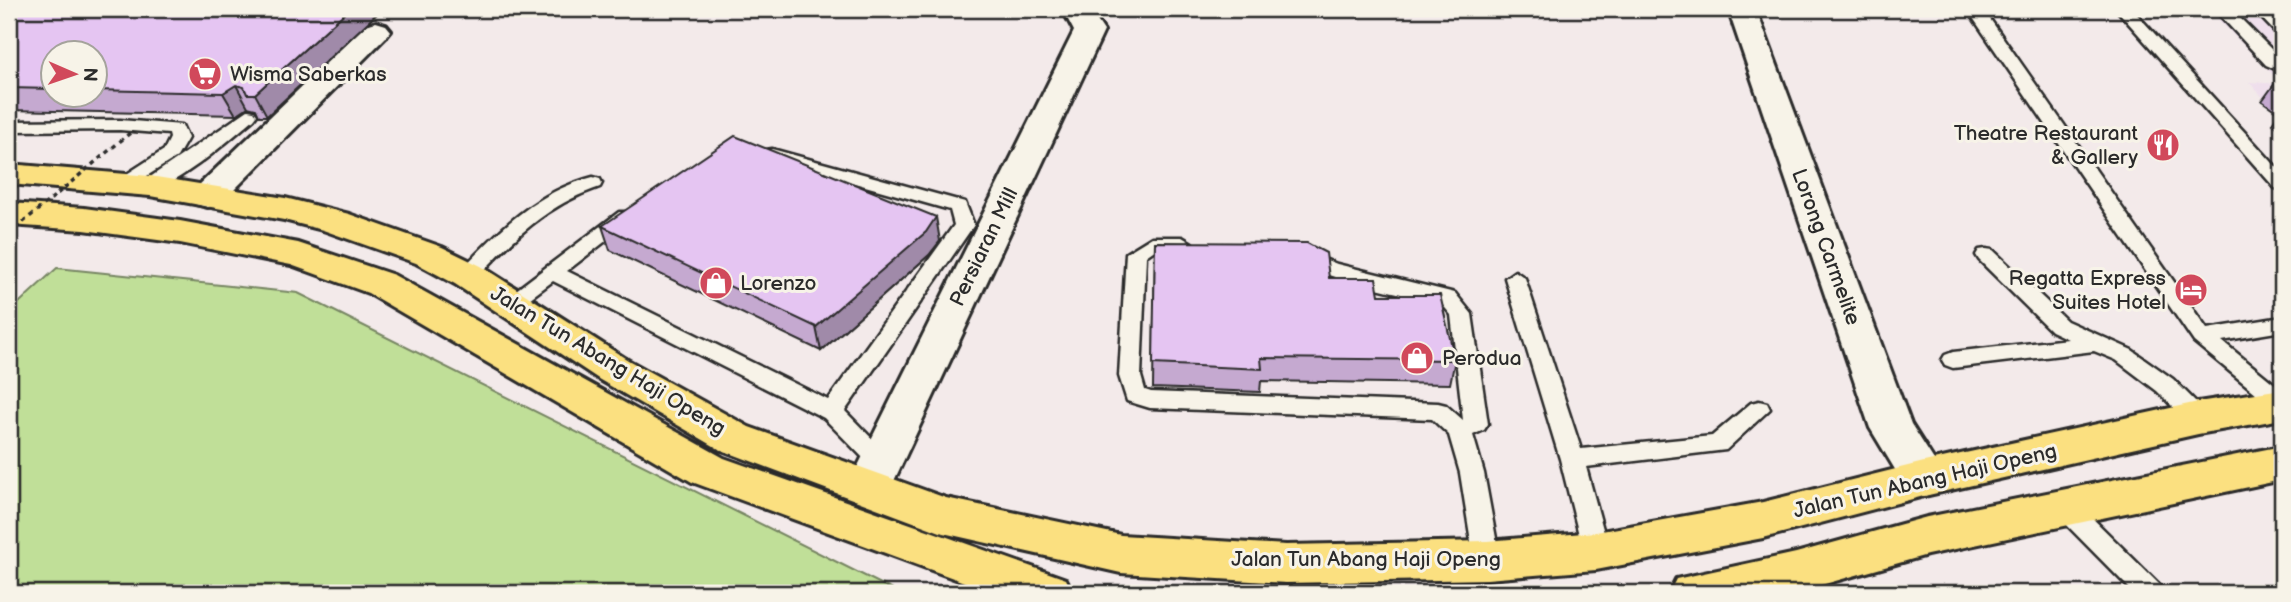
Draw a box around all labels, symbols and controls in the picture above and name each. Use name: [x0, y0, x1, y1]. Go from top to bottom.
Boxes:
north arrow: [38, 38, 108, 108]
supermarket icon: Wisma Saberkas: [186, 55, 224, 93]
place label: Wisma Saberkas: [230, 62, 387, 87]
text: N: [78, 67, 101, 82]
place label: Theatre Restaurant & Gallery: [1954, 121, 2139, 170]
restaurant icon: Theatre Restaurant & Gallery: [2144, 126, 2182, 164]
street label: Lorong Carmelite: [1786, 166, 1866, 328]
street label: Persiaran Mill: [945, 184, 1023, 310]
shop icon: Lorenzo: [697, 264, 735, 302]
place label: Regatta Express Suites Hotel: [2009, 266, 2166, 315]
place label: Lorenzo: [740, 271, 817, 296]
hotel icon: Regatta Express Suites Hotel: [2172, 271, 2210, 309]
street label: Jalan Tun Abang Haji Openg: [486, 281, 730, 441]
shop icon: Perodua: [1398, 339, 1436, 377]
place label: Perodua: [1442, 346, 1522, 371]
street label: Jalan Tun Abang Haji Openg: [1791, 438, 2059, 524]
street label: Jalan Tun Abang Haji Openg: [1231, 547, 1501, 572]

